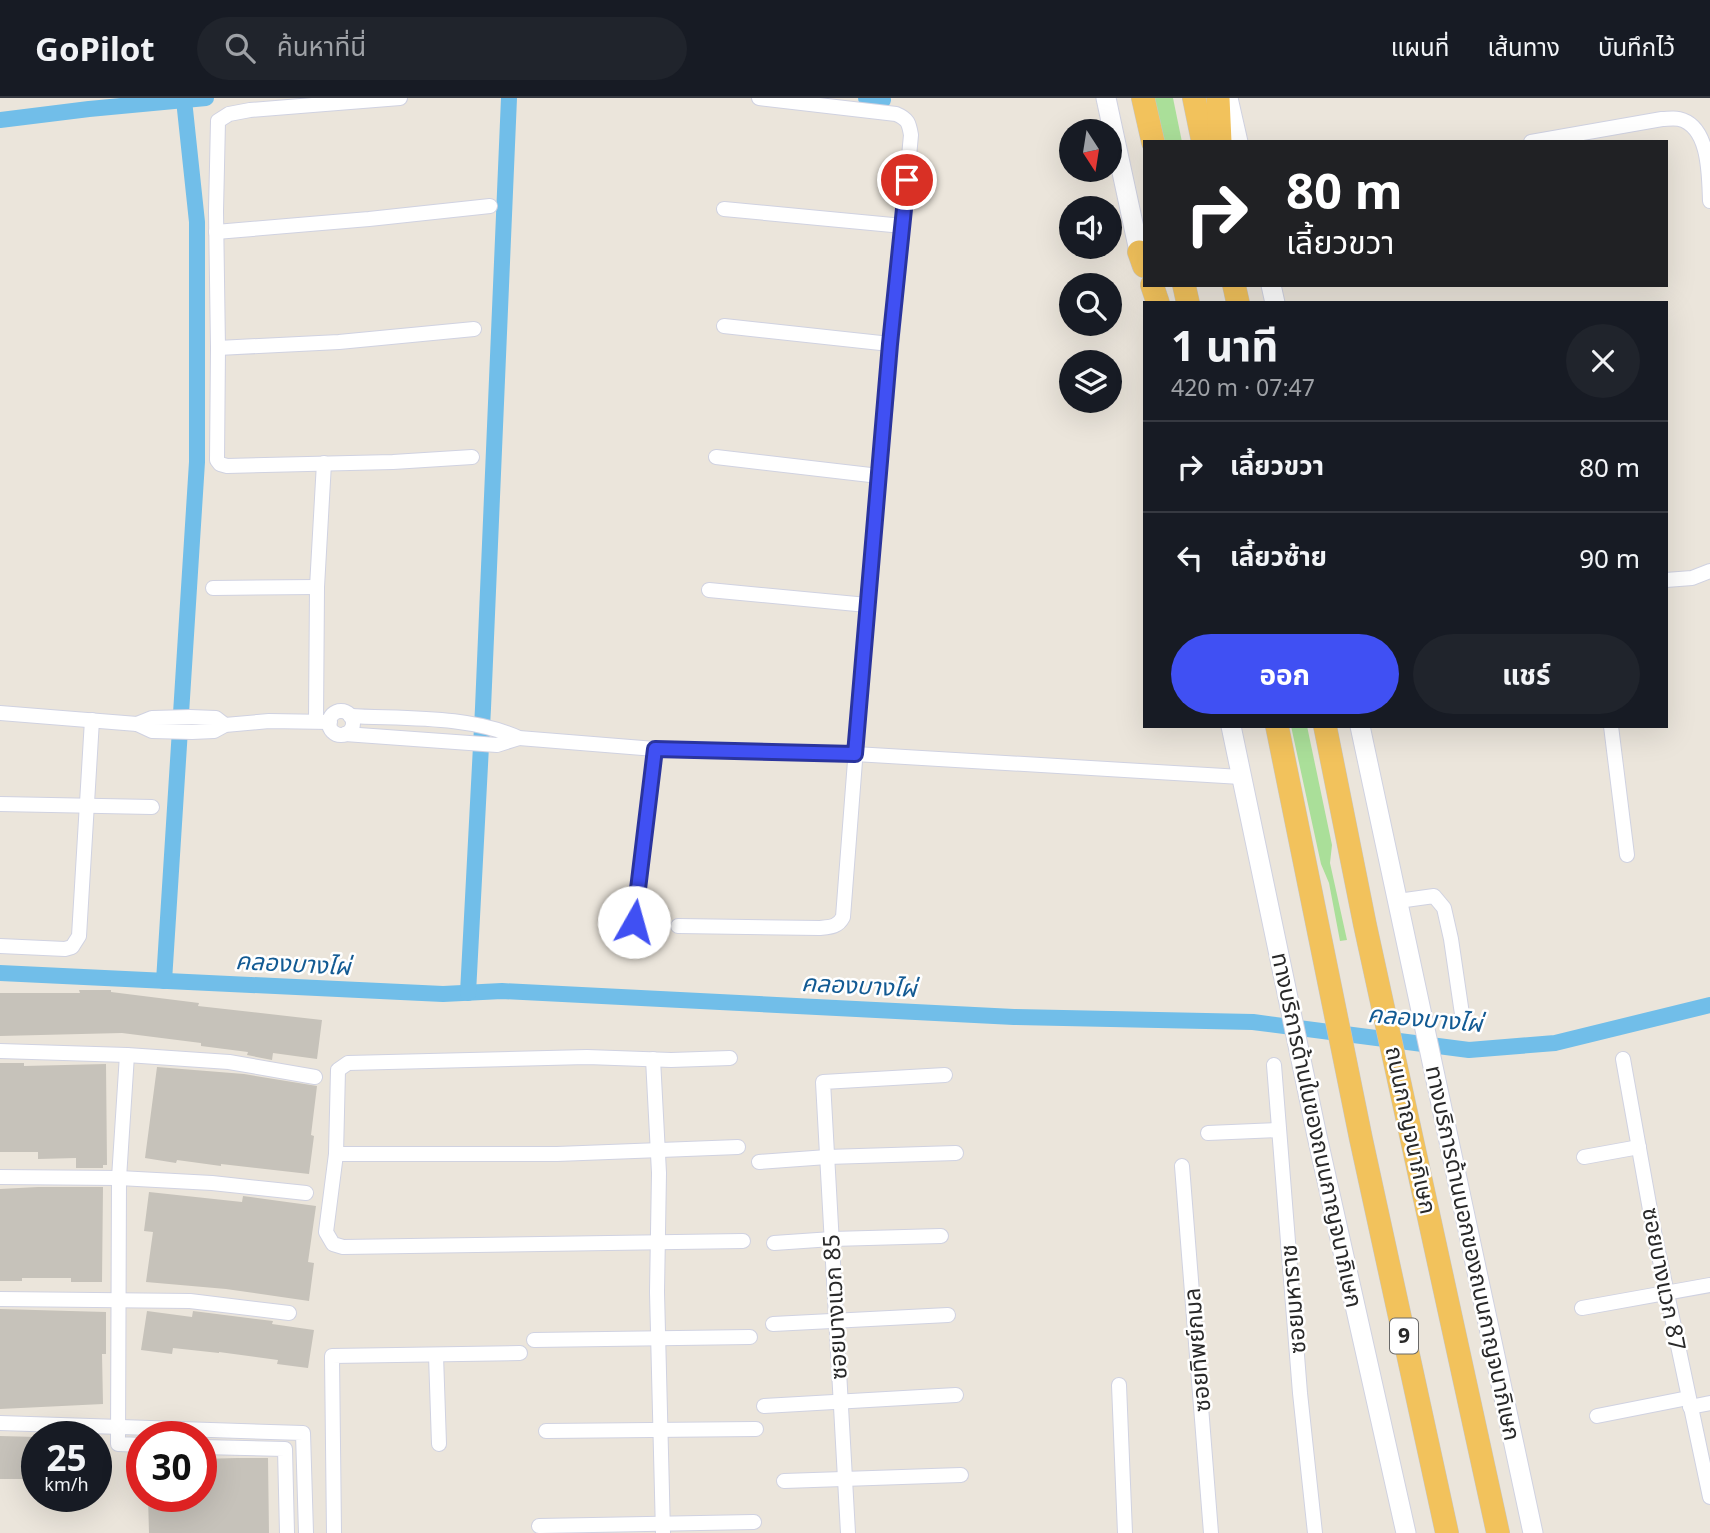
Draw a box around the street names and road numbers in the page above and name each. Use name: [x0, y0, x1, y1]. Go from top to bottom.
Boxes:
street label: ทางบริการด้านในของถนนกาญจนาภิเษก: [1265, 949, 1371, 1310]
street label: ถนนกาญจนาภิเษก: [1379, 1043, 1445, 1217]
street label: ทางบริการด้านนอกของถนนกาญจนาภิเษก: [1419, 1062, 1529, 1443]
street label: ซอยบางแวก 87: [1635, 1204, 1695, 1353]
street label: ซอยบางแวก 85: [814, 1234, 854, 1381]
street label: ซอยมหาราช: [1271, 1243, 1313, 1355]
street label: ซอยทิพย์กมล: [1175, 1287, 1217, 1413]
road number: 9: [1390, 1318, 1418, 1354]

